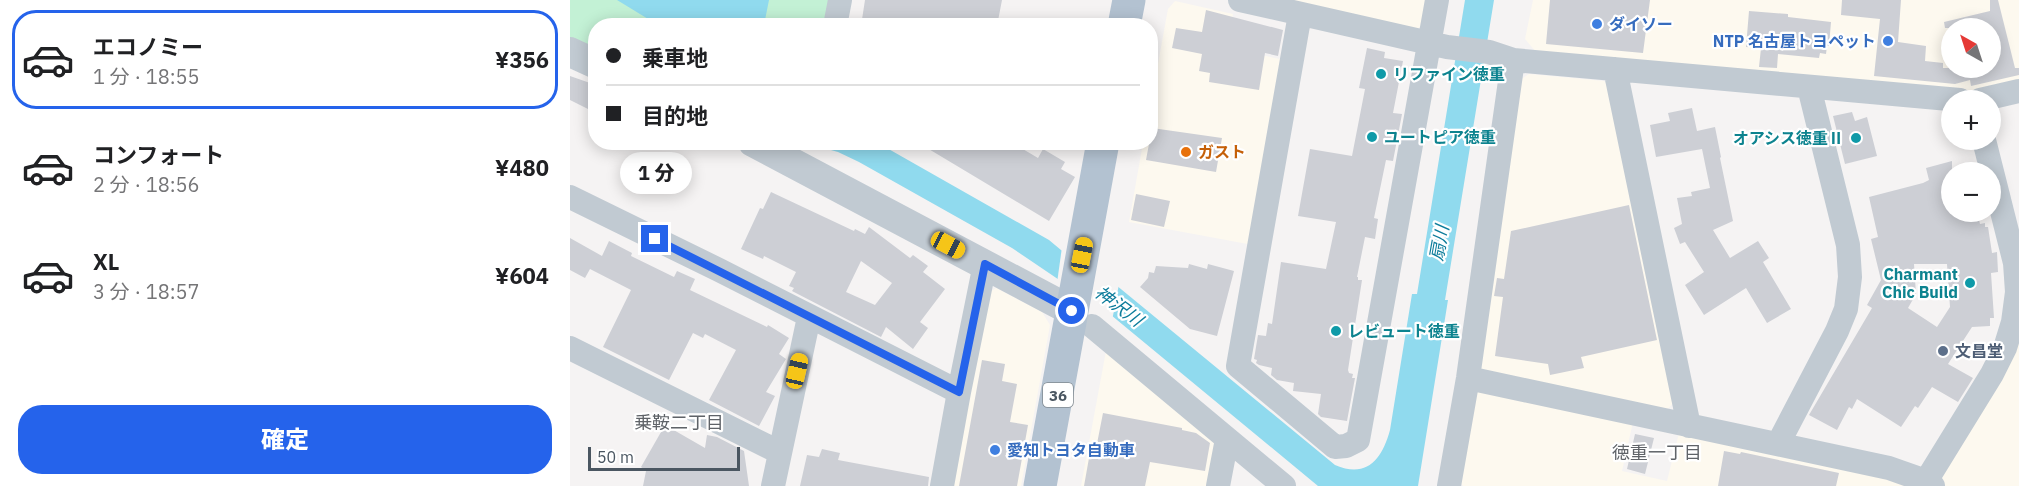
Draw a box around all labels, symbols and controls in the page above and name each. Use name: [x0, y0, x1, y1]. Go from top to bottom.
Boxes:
place label: ダイソー: [1609, 14, 1673, 34]
marker: ダイソー: [1590, 17, 1604, 31]
north arrow: [1941, 18, 2001, 78]
map controls: [1941, 18, 2001, 222]
place label: NTP 名古屋トヨペット: [1713, 31, 1876, 51]
text: エコノミー: [93, 32, 203, 61]
icon: car: [21, 33, 75, 87]
marker: NTP 名古屋トヨペット: [1881, 34, 1895, 48]
text: 乗車地: [642, 43, 708, 72]
text: ¥356: [495, 45, 549, 74]
text: 1 分 · 18:55: [93, 63, 200, 90]
place label: リファイン徳重: [1393, 64, 1505, 84]
marker: リファイン徳重: [1374, 67, 1388, 81]
button: +: [1941, 90, 2001, 150]
text: 目的地: [642, 101, 708, 130]
place label: ユートピア徳重: [1384, 127, 1496, 147]
place label: オアシス徳重Ⅱ: [1733, 128, 1844, 148]
marker: ユートピア徳重: [1365, 130, 1379, 144]
marker: オアシス徳重Ⅱ: [1849, 131, 1863, 145]
text: コンフォート: [93, 140, 224, 169]
icon: car: [21, 141, 75, 195]
place label: ガスト: [1198, 142, 1246, 162]
marker: ガスト: [1179, 145, 1193, 159]
callout: 1 分: [619, 152, 691, 194]
text: ¥480: [495, 153, 549, 182]
text: 1 分: [638, 159, 674, 186]
button: −: [1941, 162, 2001, 222]
text: 2 分 · 18:56: [93, 171, 200, 198]
water label: 扇川: [1425, 221, 1454, 263]
route end: [641, 225, 668, 252]
car: [928, 229, 968, 261]
car: [1070, 236, 1094, 274]
text: XL: [93, 247, 119, 276]
icon: car: [21, 249, 75, 303]
text: ¥604: [495, 261, 549, 290]
place label: Charmant Chic Build: [1882, 264, 1958, 302]
marker: Charmant Chic Build: [1963, 276, 1977, 290]
text: 3 分 · 18:57: [93, 278, 200, 305]
water label: 神沢川: [1091, 281, 1149, 333]
route start: [1058, 297, 1085, 324]
place label: レビュート徳重: [1348, 321, 1460, 341]
marker: レビュート徳重: [1329, 324, 1343, 338]
place label: 文昌堂: [1955, 341, 2003, 361]
marker: 文昌堂: [1936, 344, 1950, 358]
car: [784, 351, 810, 391]
road number: 36: [1043, 383, 1073, 407]
button: 確定: [18, 405, 552, 474]
district label: 乗鞍二丁目: [634, 411, 724, 434]
place label: 愛知トヨタ自動車: [1007, 440, 1135, 460]
district label: 徳重一丁目: [1612, 441, 1702, 464]
marker: 愛知トヨタ自動車: [988, 443, 1002, 457]
scale bar: [588, 444, 740, 472]
text: 50 m: [597, 447, 634, 467]

